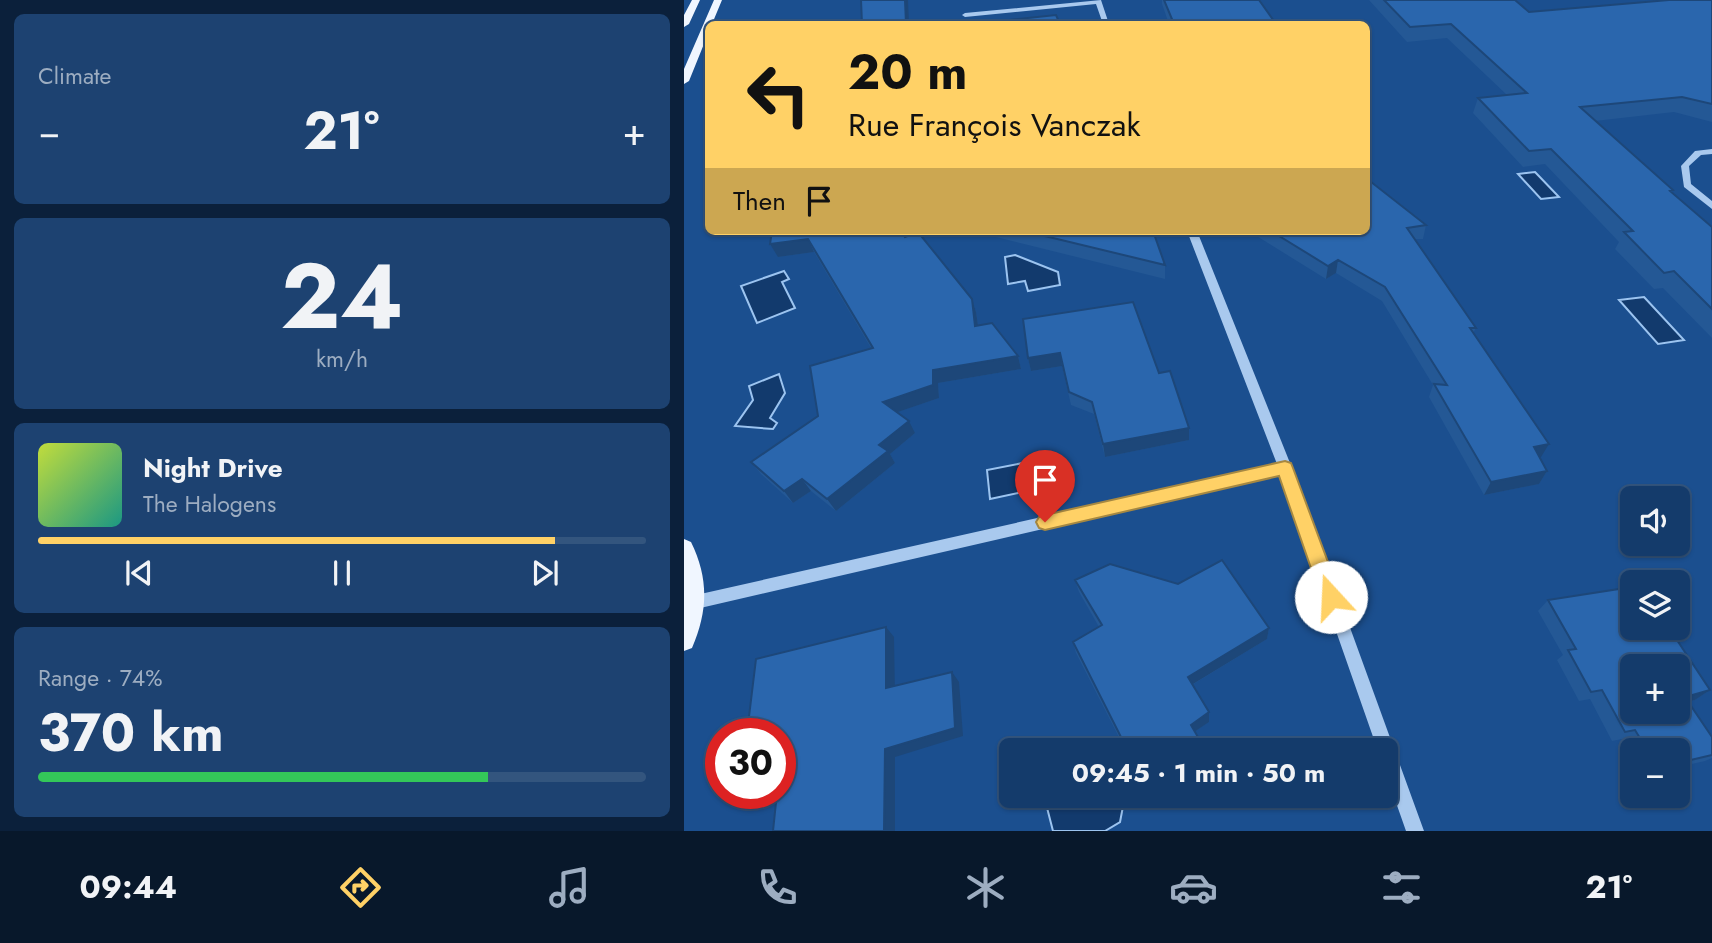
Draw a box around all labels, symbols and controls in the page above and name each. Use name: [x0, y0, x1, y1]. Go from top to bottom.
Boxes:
text: 20 m: [848, 37, 967, 107]
icon: left: [733, 49, 824, 140]
text: Climate: [38, 59, 111, 93]
text: 21°: [304, 93, 380, 169]
text: Rue François Vanczak: [848, 102, 1141, 148]
text: −: [38, 104, 60, 159]
text: +: [623, 104, 646, 159]
text: Then: [733, 182, 786, 220]
icon: arrive: [800, 182, 838, 220]
text: 24: [280, 231, 404, 362]
text: km/h: [316, 342, 368, 376]
text: Night Drive: [143, 449, 283, 487]
pin: [1015, 450, 1075, 522]
icon: arrive: [1026, 461, 1064, 499]
map controls: [1620, 486, 1690, 808]
button: sound: [1620, 486, 1690, 556]
text: The Halogens: [143, 487, 276, 521]
icon: previous: [120, 554, 158, 592]
icon: pause: [323, 554, 361, 592]
icon: next: [526, 554, 564, 592]
position arrow: [1294, 560, 1368, 634]
button: layers: [1620, 570, 1690, 640]
button: +: [1620, 654, 1690, 724]
text: Range · 74%: [38, 661, 162, 695]
text: 370 km: [38, 695, 224, 771]
speed limit sign: 30: [705, 718, 796, 809]
button: −: [1620, 738, 1690, 808]
text: 09:45 · 1 min · 50 m: [1072, 754, 1325, 792]
icon: directions: [336, 863, 385, 912]
icon: music: [545, 863, 594, 912]
icon: phone: [753, 863, 802, 912]
icon: climate: [961, 863, 1010, 912]
icon: car: [1169, 863, 1218, 912]
icon: filters: [1377, 863, 1426, 912]
text: 09:44: [80, 864, 177, 910]
text: 21°: [1586, 864, 1632, 910]

